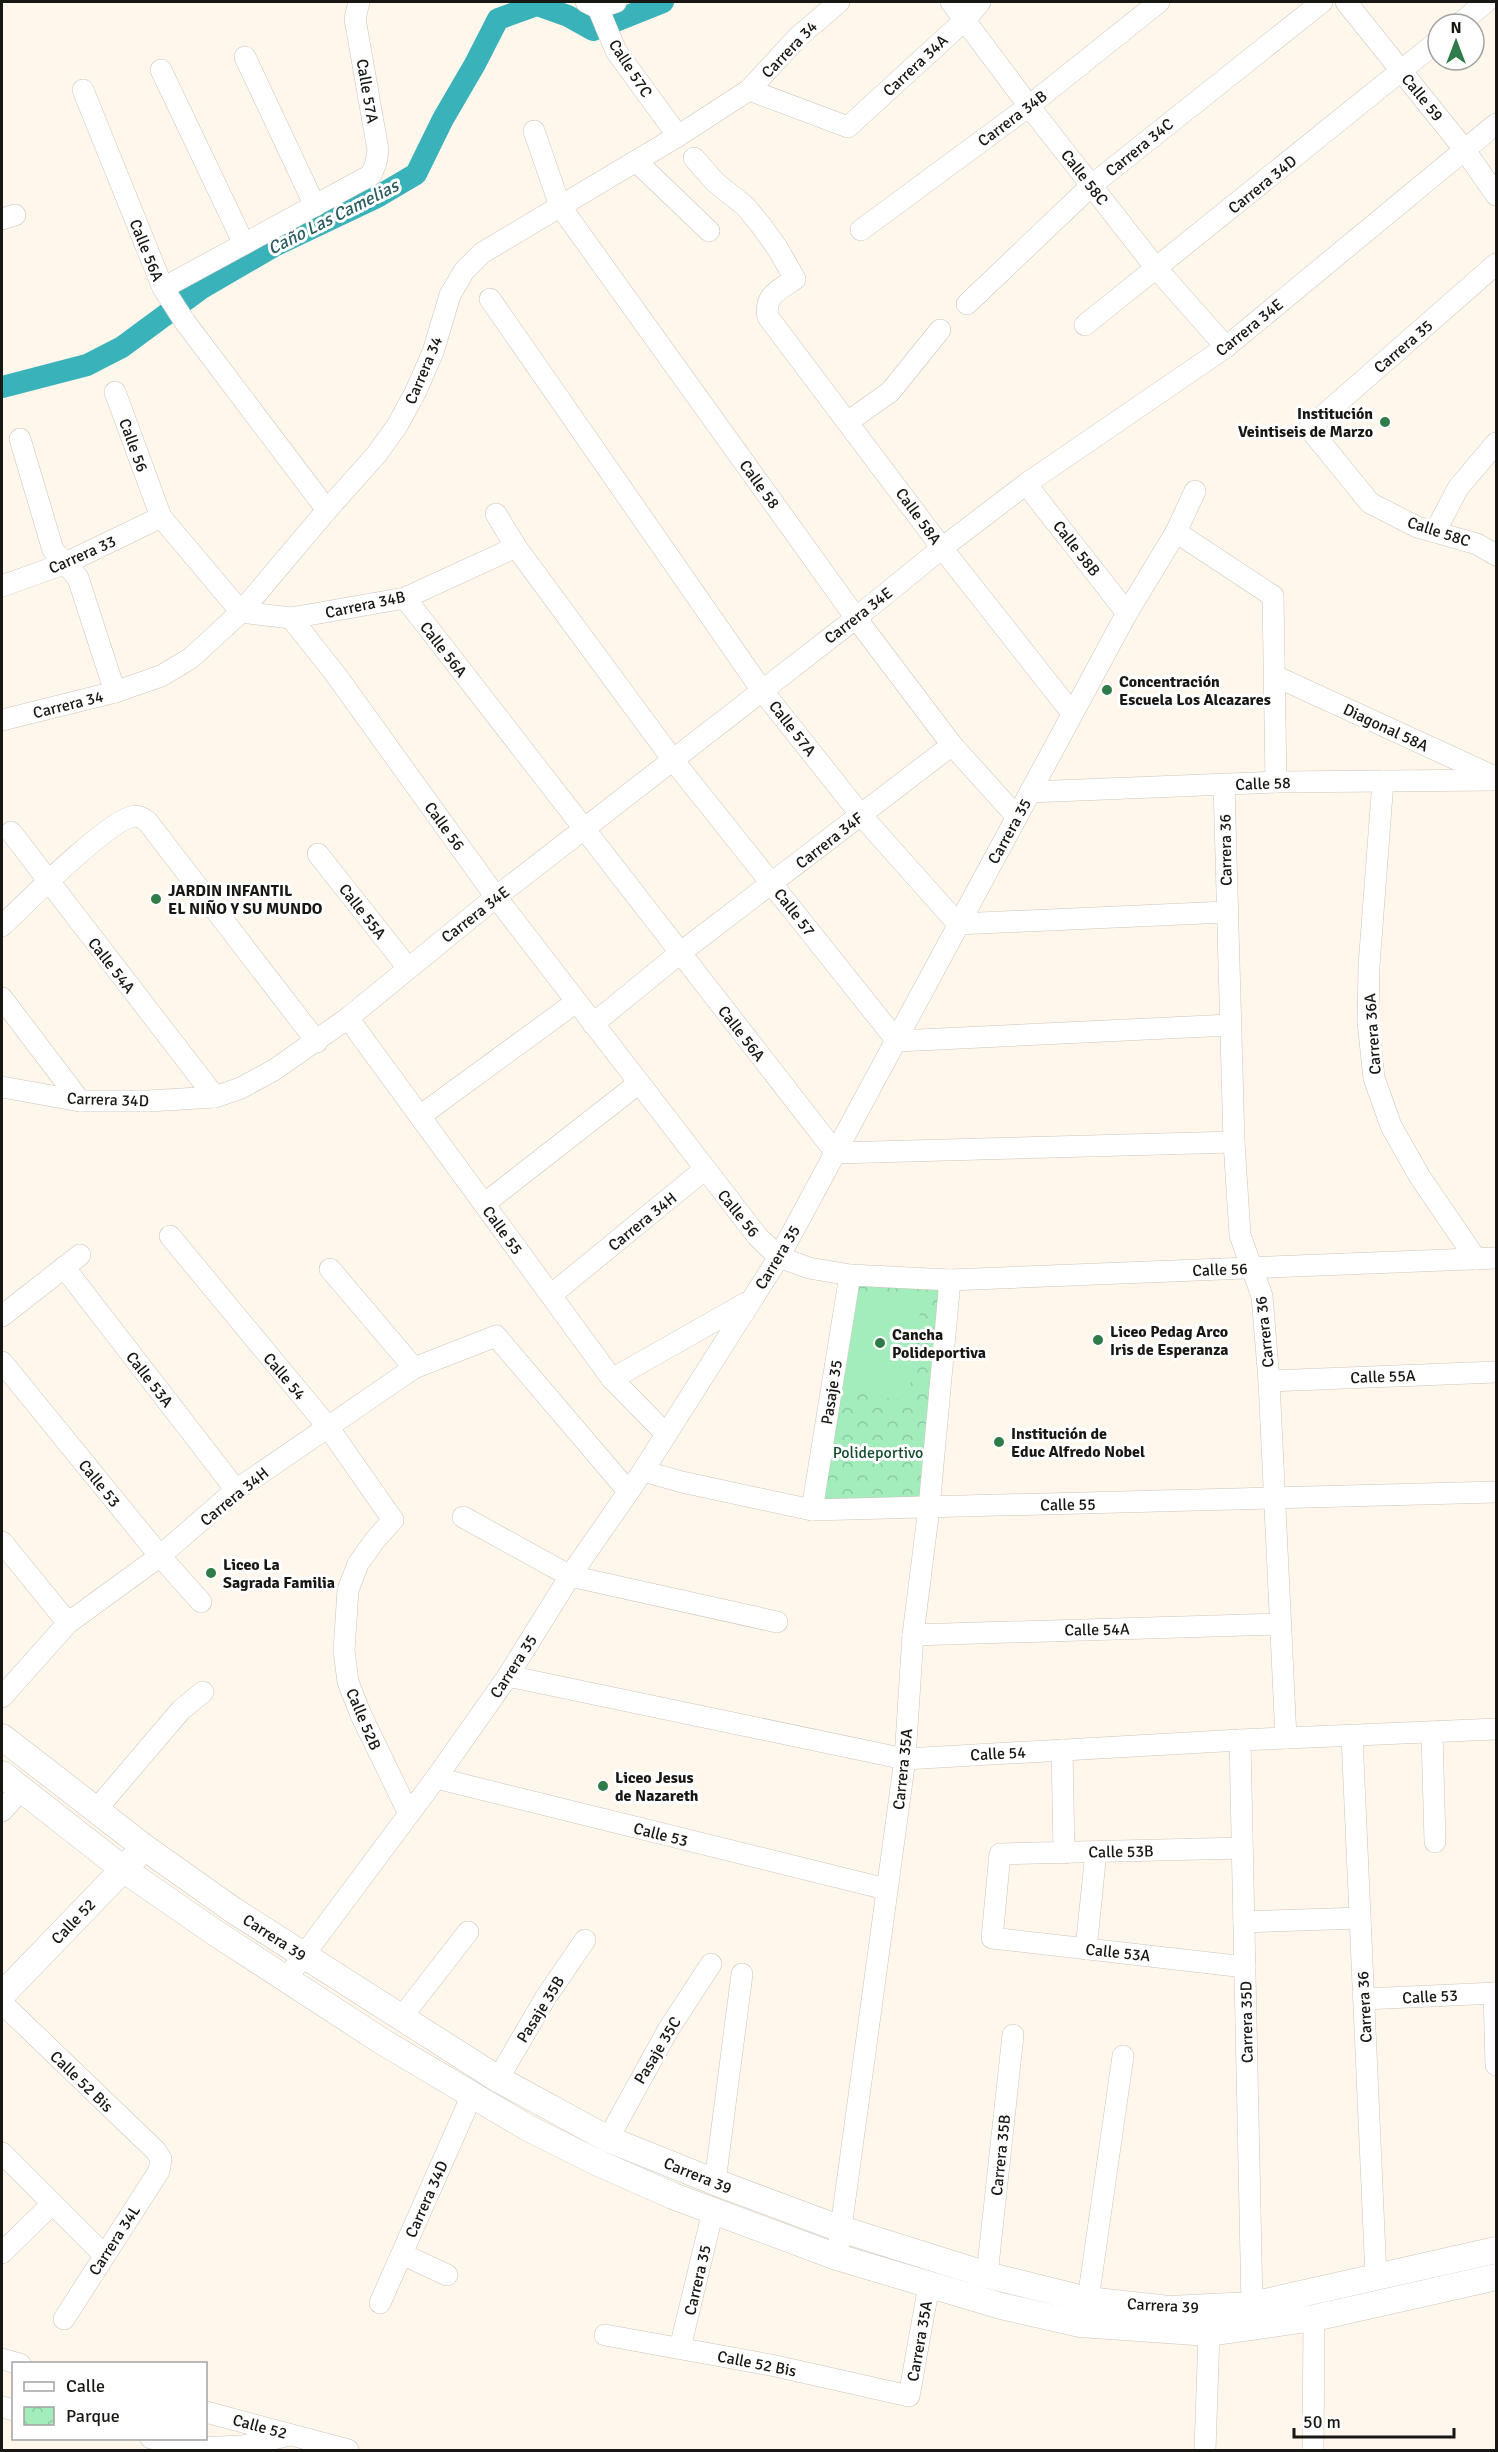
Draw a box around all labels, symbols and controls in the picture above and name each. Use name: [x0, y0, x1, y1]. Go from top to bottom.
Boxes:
north arrow: [1426, 12, 1486, 72]
street label: Carrera 34: [758, 17, 822, 82]
text: N: [1450, 18, 1462, 38]
street label: Carrera 34A: [879, 30, 952, 101]
street label: Calle 57C: [604, 36, 656, 102]
street label: Calle 57A: [351, 57, 383, 125]
street label: Calle 59: [1397, 70, 1447, 126]
street label: Carrera 34B: [974, 86, 1051, 151]
street label: Carrera 34C: [1102, 114, 1178, 181]
street label: Calle 58C: [1056, 146, 1112, 210]
street label: Carrera 34D: [1224, 151, 1301, 218]
water label: Caño Las Camelias: [264, 174, 404, 259]
street label: Calle 56A: [125, 216, 168, 285]
street label: Carrera 34E: [1212, 295, 1287, 361]
street label: Carrera 35: [1370, 316, 1437, 378]
street label: Carrera 34: [401, 333, 447, 407]
place label: Institución Veintiseis de Marzo: [1238, 404, 1373, 442]
marker: Institución Veintiseis de Marzo: [1378, 415, 1392, 429]
street label: Calle 56: [114, 416, 152, 475]
street label: Calle 58: [735, 456, 784, 513]
street label: Calle 58A: [891, 484, 946, 549]
street label: Calle 58C: [1405, 512, 1473, 552]
street label: Calle 58B: [1048, 517, 1104, 580]
street label: Carrera 33: [46, 531, 119, 579]
street label: Carrera 34E: [821, 583, 897, 649]
street label: Carrera 34B: [323, 587, 407, 623]
street label: Calle 56A: [415, 618, 471, 682]
place label: Concentración Escuela Los Alcazares: [1119, 672, 1271, 710]
marker: Concentración Escuela Los Alcazares: [1100, 683, 1114, 697]
street label: Carrera 34: [31, 686, 106, 723]
street label: Calle 57A: [764, 697, 820, 761]
street label: Diagonal 58A: [1340, 699, 1432, 756]
street label: Calle 58: [1235, 773, 1291, 795]
street label: Carrera 35: [984, 795, 1036, 868]
street label: Calle 56: [420, 798, 469, 855]
street label: Carrera 34F: [792, 808, 867, 873]
street label: Carrera 36: [1215, 814, 1237, 886]
street label: Calle 55A: [334, 880, 390, 944]
place label: JARDIN INFANTIL EL NIÑO Y SU MUNDO: [168, 881, 323, 919]
street label: Carrera 34E: [438, 882, 514, 948]
street label: Calle 57: [769, 885, 819, 941]
marker: JARDIN INFANTIL EL NIÑO Y SU MUNDO: [149, 892, 163, 906]
street label: Calle 54A: [83, 934, 139, 998]
street label: Carrera 36A: [1360, 992, 1386, 1075]
street label: Calle 56A: [713, 1002, 769, 1066]
street label: Carrera 34D: [67, 1089, 149, 1111]
street label: Calle 56: [713, 1186, 763, 1242]
street label: Carrera 34H: [604, 1188, 681, 1256]
street label: Calle 55: [478, 1202, 527, 1259]
street label: Carrera 35: [751, 1222, 805, 1293]
street label: Calle 56: [1192, 1259, 1248, 1281]
street label: Carrera 36: [1251, 1295, 1279, 1369]
place label: Liceo Pedag Arco Iris de Esperanza: [1110, 1322, 1229, 1360]
place label: Cancha Polideportiva: [892, 1325, 986, 1363]
marker: Liceo Pedag Arco Iris de Esperanza: [1091, 1333, 1105, 1347]
marker: Cancha Polideportiva: [873, 1336, 887, 1350]
street label: Calle 53A: [121, 1348, 177, 1412]
street label: Calle 54: [259, 1349, 310, 1405]
street label: Pasaje 35: [817, 1358, 847, 1426]
street label: Calle 55A: [1350, 1366, 1416, 1388]
place label: Institución de Educ Alfredo Nobel: [1011, 1424, 1145, 1462]
marker: Institución de Educ Alfredo Nobel: [992, 1435, 1006, 1449]
park label: Polideportivo: [833, 1443, 923, 1463]
street label: Calle 53: [74, 1456, 124, 1512]
street label: Carrera 34H: [196, 1463, 273, 1531]
street label: Calle 55: [1040, 1495, 1096, 1515]
place label: Liceo La Sagrada Familia: [223, 1555, 335, 1593]
marker: Liceo La Sagrada Familia: [204, 1566, 218, 1580]
street label: Calle 54A: [1064, 1619, 1130, 1641]
street label: Carrera 35: [486, 1631, 542, 1702]
street label: Calle 52B: [341, 1685, 385, 1753]
street label: Carrera 35A: [889, 1727, 917, 1811]
street label: Calle 54: [970, 1743, 1027, 1765]
place label: Liceo Jesus de Nazareth: [615, 1768, 699, 1806]
marker: Liceo Jesus de Nazareth: [596, 1779, 610, 1793]
street label: Calle 53: [631, 1819, 690, 1851]
street label: Calle 53B: [1088, 1841, 1154, 1863]
street label: Calle 52: [47, 1895, 100, 1949]
street label: Carrera 39: [239, 1910, 310, 1966]
street label: Calle 53A: [1084, 1940, 1152, 1966]
street label: Carrera 36: [1353, 1971, 1377, 2043]
street label: Pasaje 35B: [513, 1972, 569, 2047]
street label: Carrera 35D: [1236, 1981, 1258, 2063]
street label: Calle 53: [1402, 1986, 1458, 2008]
street label: Pasaje 35C: [630, 2013, 686, 2088]
street label: Calle 52 Bis: [46, 2047, 117, 2117]
street label: Carrera 35B: [987, 2114, 1015, 2197]
street label: Carrera 39: [661, 2153, 735, 2199]
street label: Carrera 34D: [401, 2158, 453, 2241]
street label: Carrera 34L: [85, 2202, 145, 2280]
street label: Carrera 35: [680, 2243, 716, 2317]
street label: Carrera 39: [1127, 2294, 1199, 2318]
street label: Carrera 35A: [903, 2299, 937, 2383]
street label: Calle 52 Bis: [716, 2347, 798, 2381]
legend: [12, 2362, 207, 2440]
text: Calle: [66, 2375, 105, 2397]
scale bar: [1294, 2401, 1454, 2439]
text: Parque: [66, 2405, 120, 2427]
street label: Calle 52: [230, 2410, 289, 2444]
text: 50 m: [1303, 2411, 1341, 2433]

